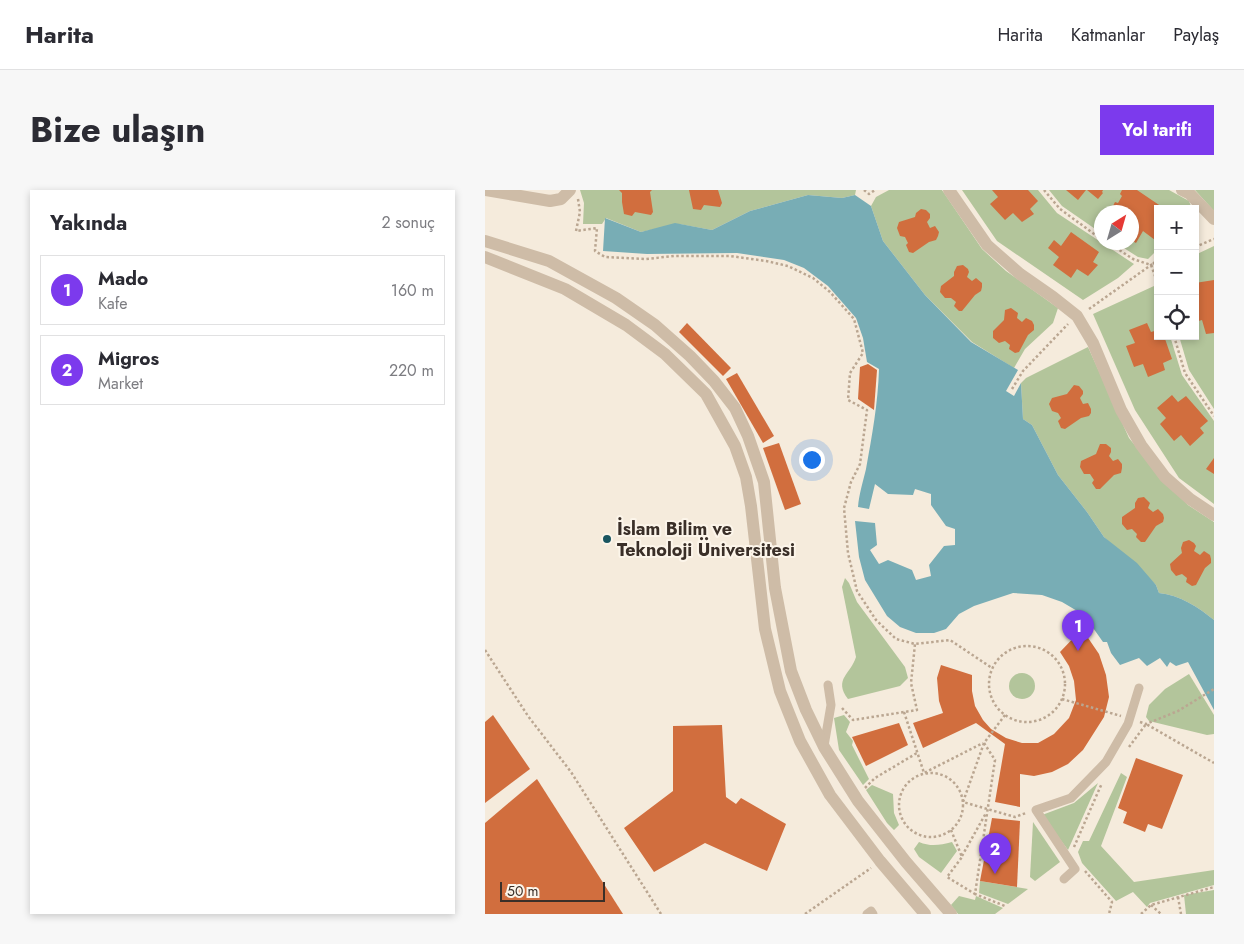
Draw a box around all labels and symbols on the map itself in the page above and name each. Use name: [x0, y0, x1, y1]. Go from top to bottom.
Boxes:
north arrow: [1094, 205, 1139, 250]
your location: [799, 447, 825, 473]
place label: İslam Bilim ve Teknoloji Üniversitesi: [617, 516, 795, 563]
marker: İslam Bilim ve Teknoloji Üniversitesi: [601, 533, 613, 545]
pin: 1: [1062, 610, 1094, 651]
pin: 2: [979, 833, 1011, 874]
scale bar: [500, 879, 605, 902]

